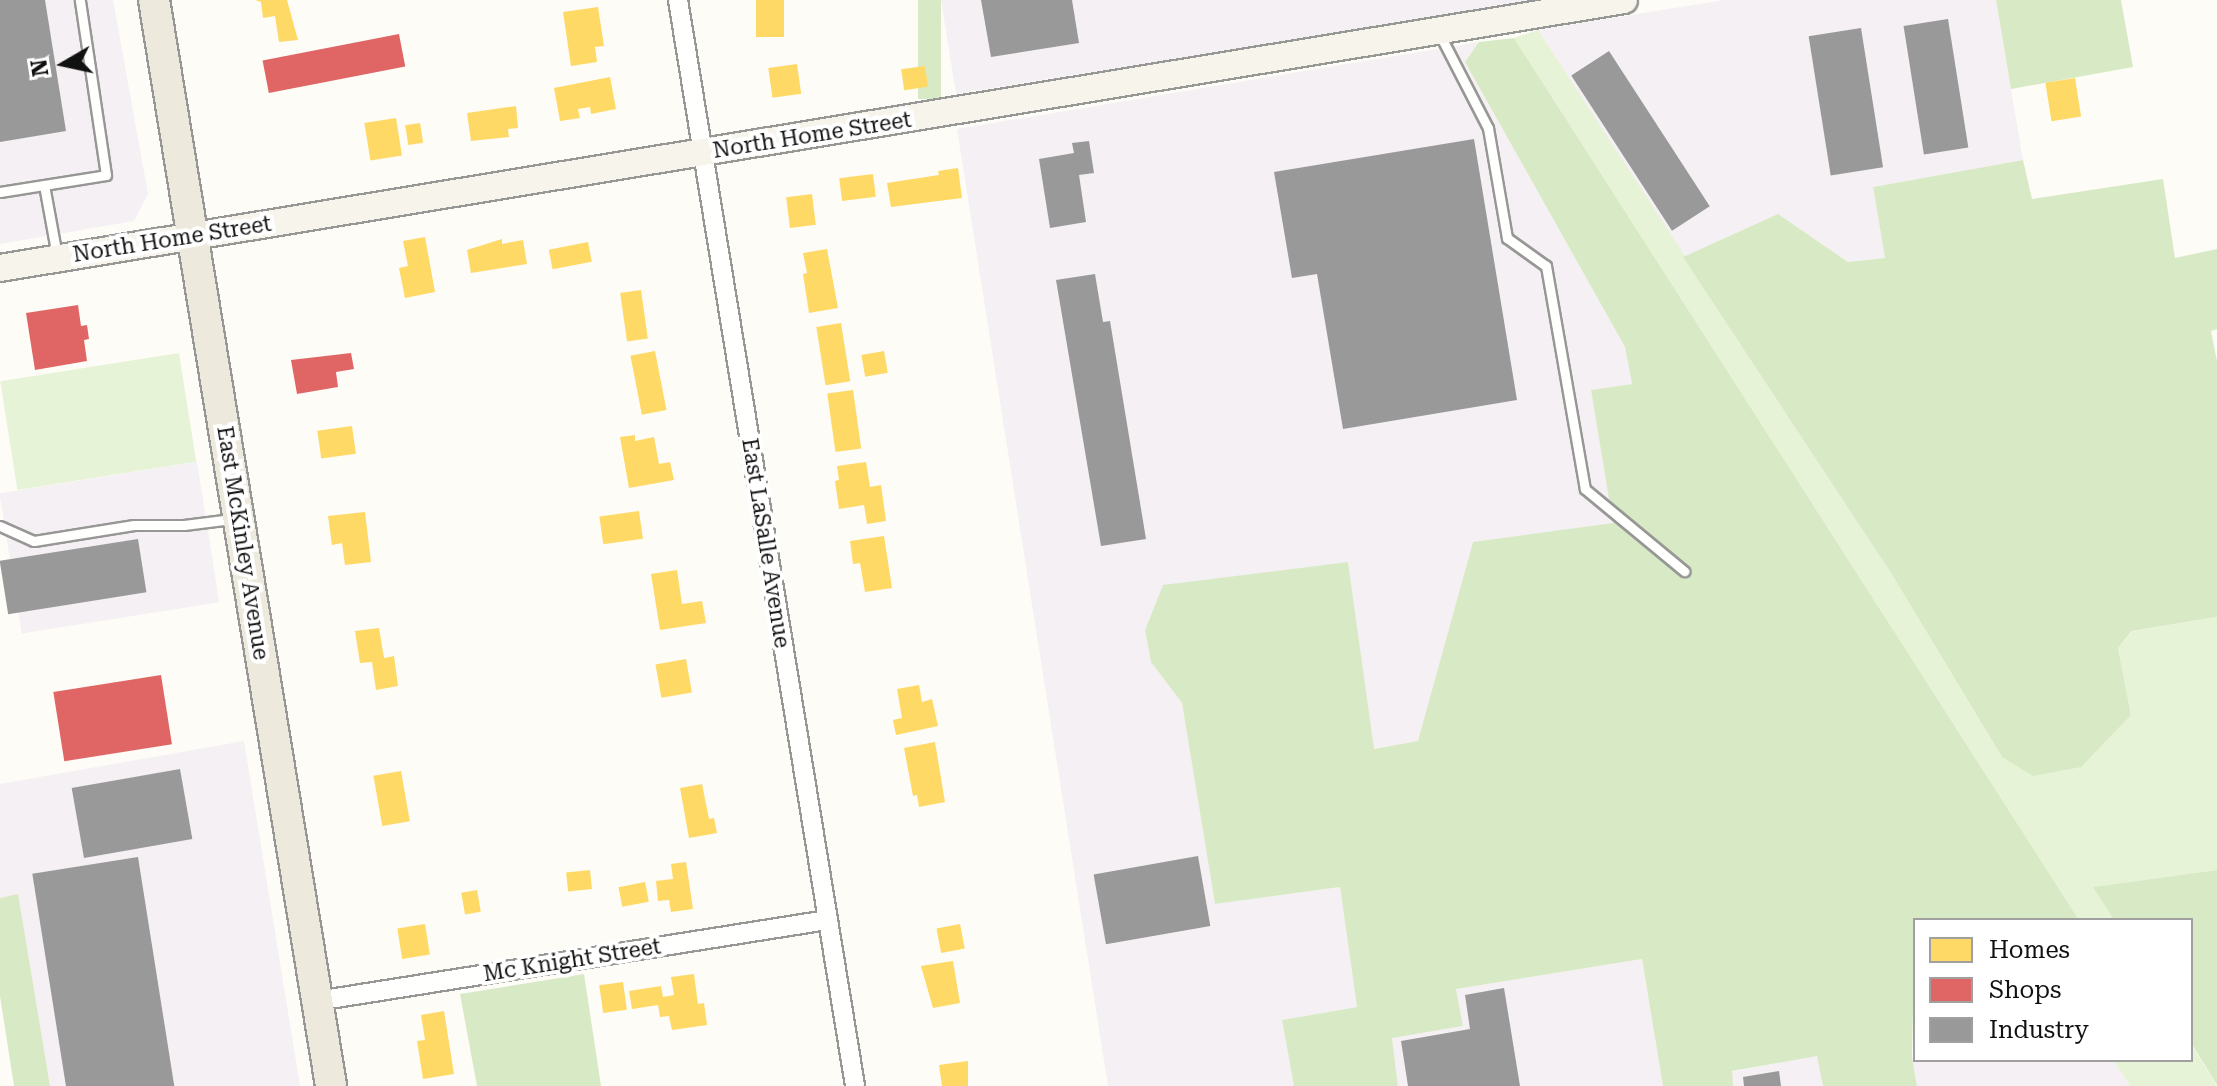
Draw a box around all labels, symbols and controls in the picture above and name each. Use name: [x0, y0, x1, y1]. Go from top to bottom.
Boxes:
north arrow: [24, 24, 104, 104]
text: N: [26, 58, 53, 78]
street label: North Home Street: [711, 106, 913, 164]
street label: North Home Street: [71, 210, 273, 268]
street label: East McKinley Avenue: [211, 424, 275, 662]
street label: East LaSalle Avenue: [736, 436, 796, 650]
legend: [1913, 918, 2193, 1062]
street label: Mc Knight Street: [481, 933, 663, 987]
text: Homes: [1989, 936, 2070, 964]
text: Shops: [1989, 976, 2061, 1004]
text: Industry: [1989, 1016, 2089, 1044]

